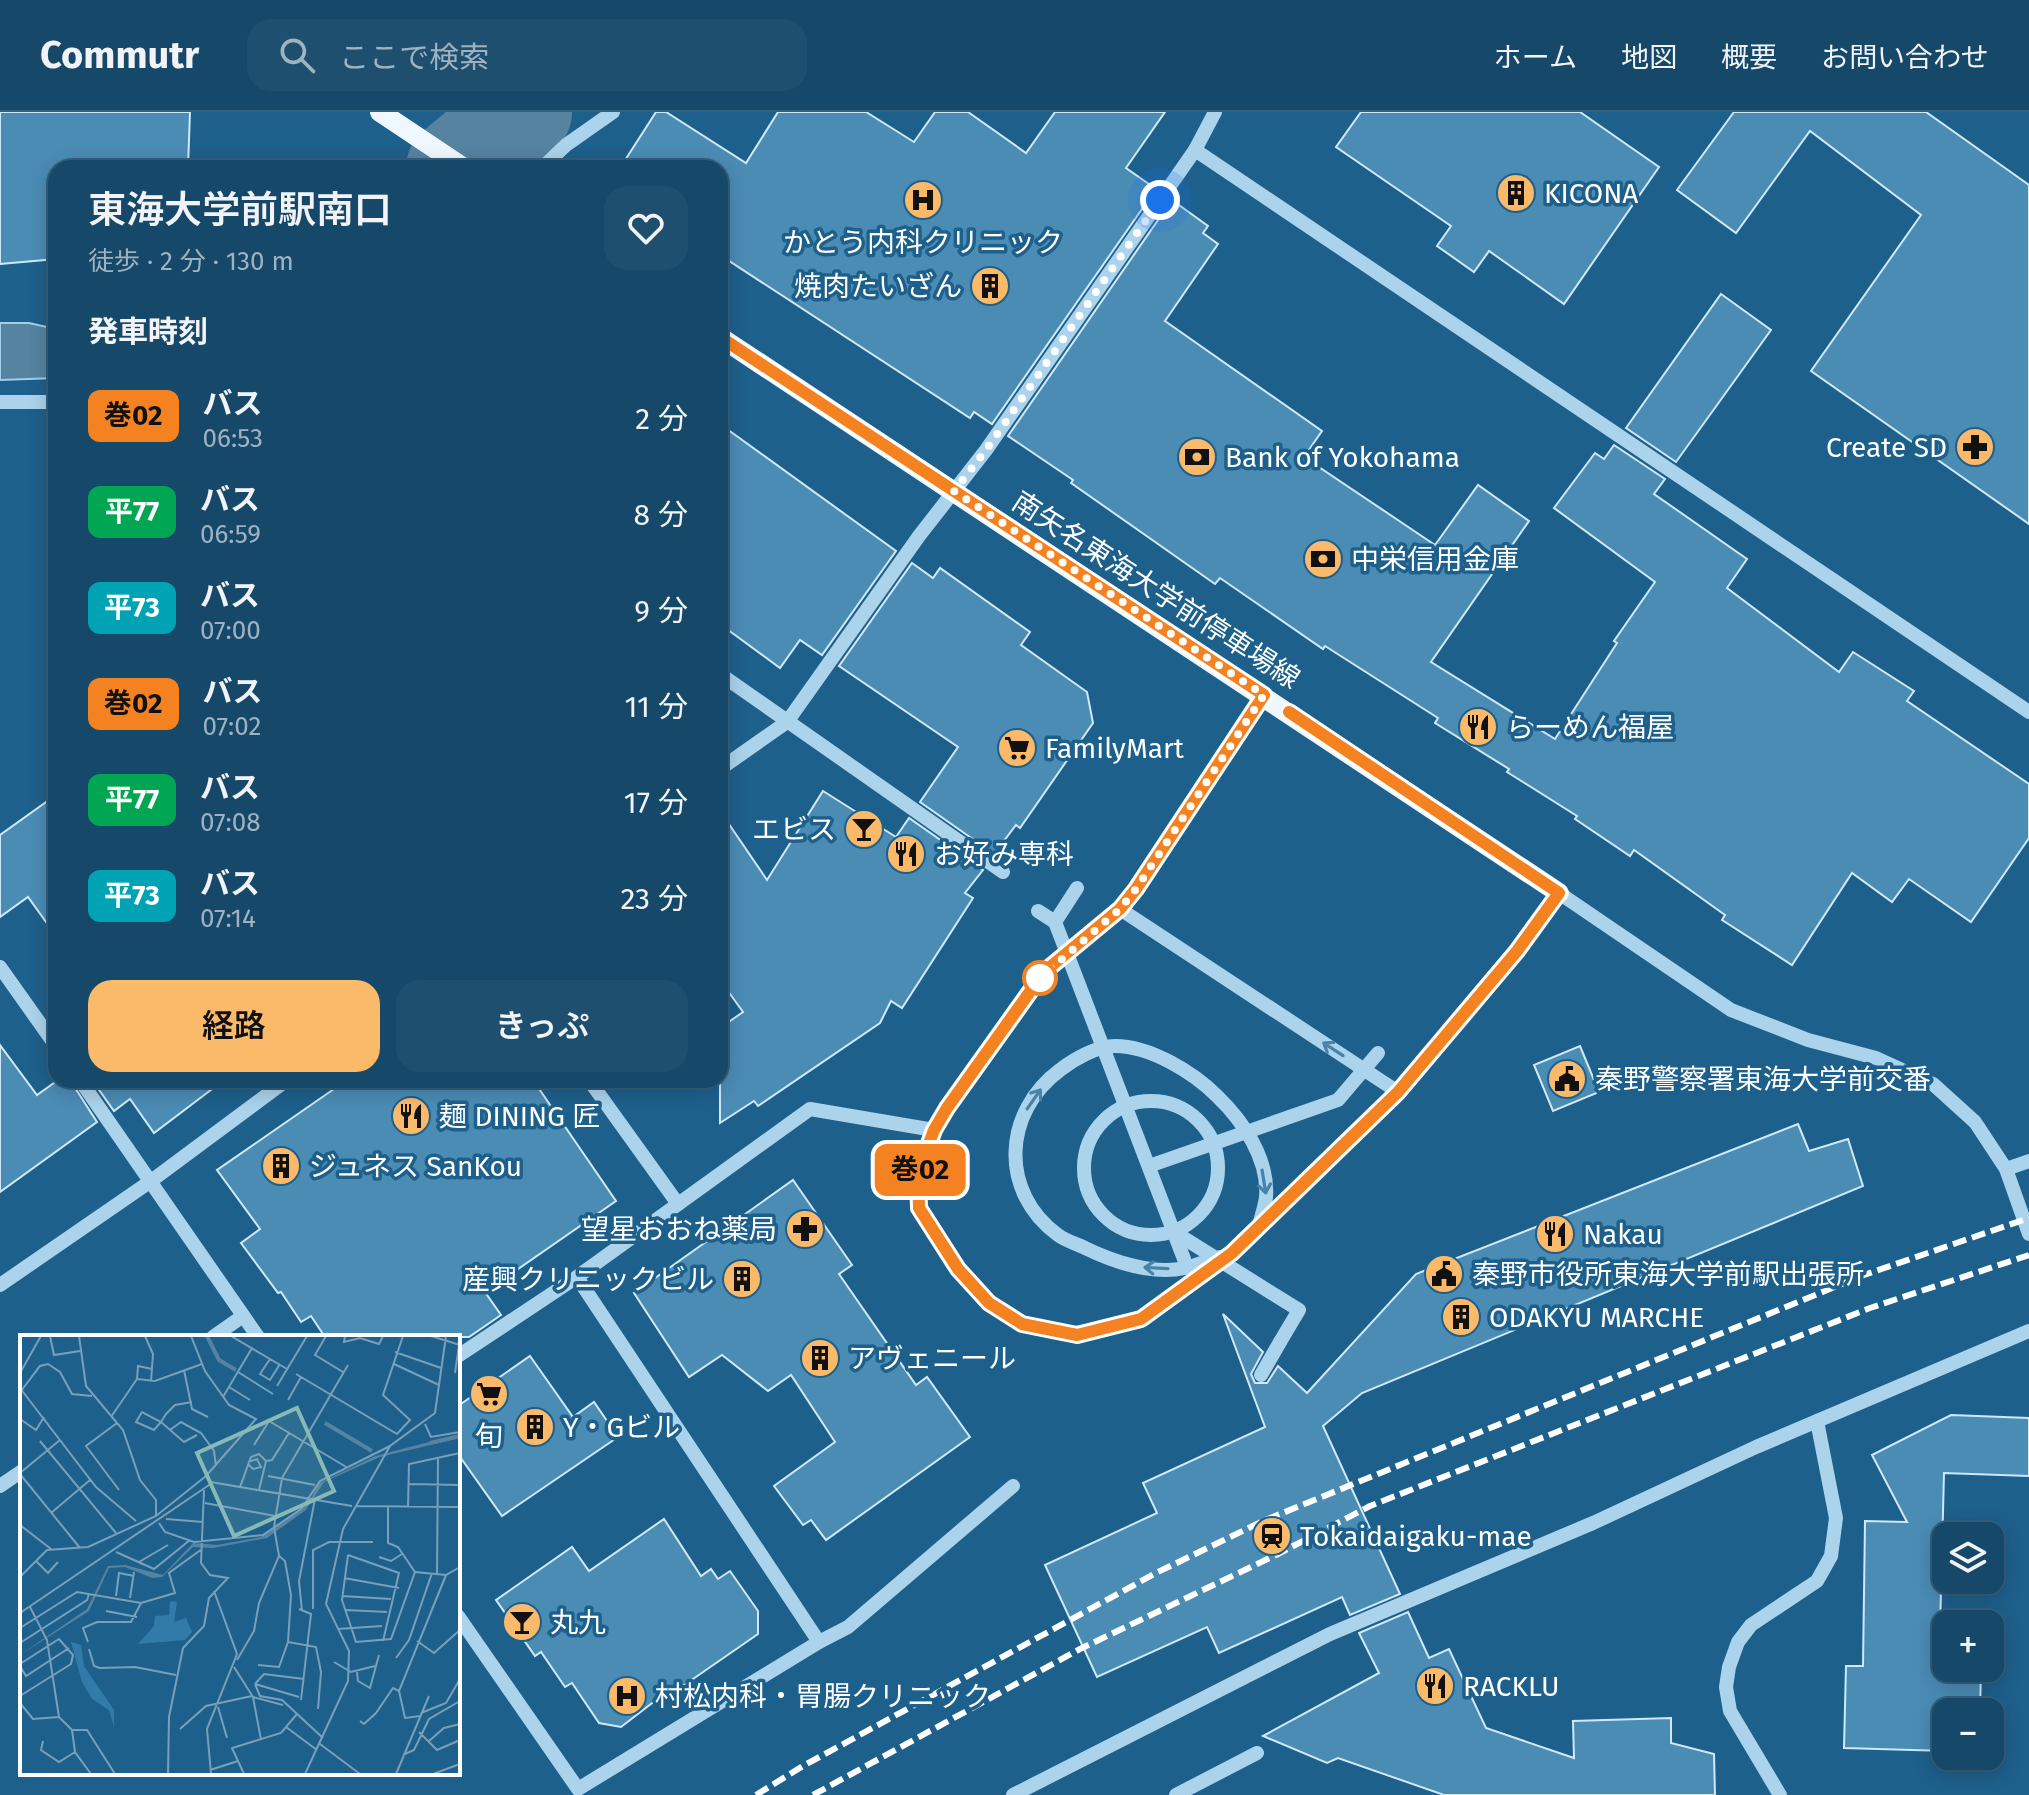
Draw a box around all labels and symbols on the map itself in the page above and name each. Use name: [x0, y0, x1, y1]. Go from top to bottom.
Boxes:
building icon: KICONA: [1495, 172, 1537, 214]
place label: KICONA: [1544, 177, 1638, 210]
hospital icon: かとう内科クリニック: [902, 179, 944, 221]
your location: [1140, 180, 1180, 220]
place label: かとう内科クリニック: [783, 226, 1063, 259]
building icon: 焼肉たいざん: [969, 265, 1011, 307]
place label: 焼肉たいざん: [794, 270, 962, 303]
pharmacy icon: Create SD: [1954, 426, 1996, 468]
place label: Create SD: [1826, 431, 1947, 464]
bank icon: Bank of Yokohama: [1176, 436, 1218, 478]
place label: Bank of Yokohama: [1225, 441, 1460, 474]
street label: 南矢名東海大学前停車場線: [1006, 485, 1306, 695]
bank icon: 中栄信用金庫: [1302, 538, 1344, 580]
place label: 中栄信用金庫: [1351, 543, 1519, 576]
restaurant icon: らーめん福屋: [1457, 706, 1499, 748]
place label: らーめん福屋: [1506, 711, 1674, 744]
supermarket icon: FamilyMart: [996, 727, 1038, 769]
place label: FamilyMart: [1045, 732, 1185, 765]
bar icon: エビス: [843, 808, 885, 850]
place label: エビス: [752, 813, 836, 846]
restaurant icon: お好み専科: [885, 833, 927, 875]
place label: お好み専科: [934, 838, 1074, 871]
unlabelled marker: [1023, 961, 1057, 995]
one-way arrow: [1322, 1041, 1344, 1058]
public building icon: 秦野警察署東海大学前交番: [1546, 1058, 1588, 1100]
place label: 秦野警察署東海大学前交番: [1595, 1063, 1931, 1096]
one-way arrow: [1026, 1088, 1042, 1110]
restaurant icon: 麺 DINING 匠: [390, 1095, 432, 1137]
place label: 麺 DINING 匠: [439, 1100, 600, 1133]
line badge: 巻02: [874, 1144, 966, 1196]
building icon: ジュネス SanKou: [260, 1145, 302, 1187]
place label: ジュネス SanKou: [309, 1150, 522, 1183]
one-way arrow: [1257, 1169, 1272, 1194]
pharmacy icon: 望星おおね薬局: [784, 1208, 826, 1250]
place label: 望星おおね薬局: [581, 1213, 777, 1246]
restaurant icon: Nakau: [1534, 1213, 1576, 1255]
place label: Nakau: [1583, 1218, 1663, 1251]
public building icon: 秦野市役所東海大学前駅出張所: [1423, 1253, 1465, 1295]
building icon: 産興クリニックビル: [721, 1258, 763, 1300]
place label: 秦野市役所東海大学前駅出張所: [1472, 1258, 1864, 1291]
one-way arrow: [1143, 1260, 1170, 1275]
place label: 産興クリニックビル: [462, 1263, 714, 1296]
building icon: ODAKYU MARCHE: [1440, 1296, 1482, 1338]
place label: ODAKYU MARCHE: [1489, 1301, 1704, 1334]
inset map: [20, 1335, 460, 1775]
building icon: アヴェニール: [799, 1337, 841, 1379]
place label: アヴェニール: [848, 1342, 1016, 1375]
supermarket icon: 旬: [468, 1373, 510, 1415]
building icon: Y・Gビル: [514, 1406, 556, 1448]
place label: Y・Gビル: [563, 1411, 680, 1444]
place label: 旬: [475, 1420, 503, 1453]
station icon: Tokaidaigaku-mae: [1251, 1515, 1293, 1557]
place label: Tokaidaigaku-mae: [1300, 1520, 1532, 1553]
bar icon: 丸九: [501, 1601, 543, 1643]
place label: 丸九: [550, 1606, 606, 1639]
restaurant icon: RACKLU: [1414, 1665, 1456, 1707]
place label: RACKLU: [1463, 1670, 1560, 1703]
hospital icon: 村松内科・胃腸クリニック: [606, 1675, 648, 1717]
place label: 村松内科・胃腸クリニック: [655, 1680, 991, 1713]

